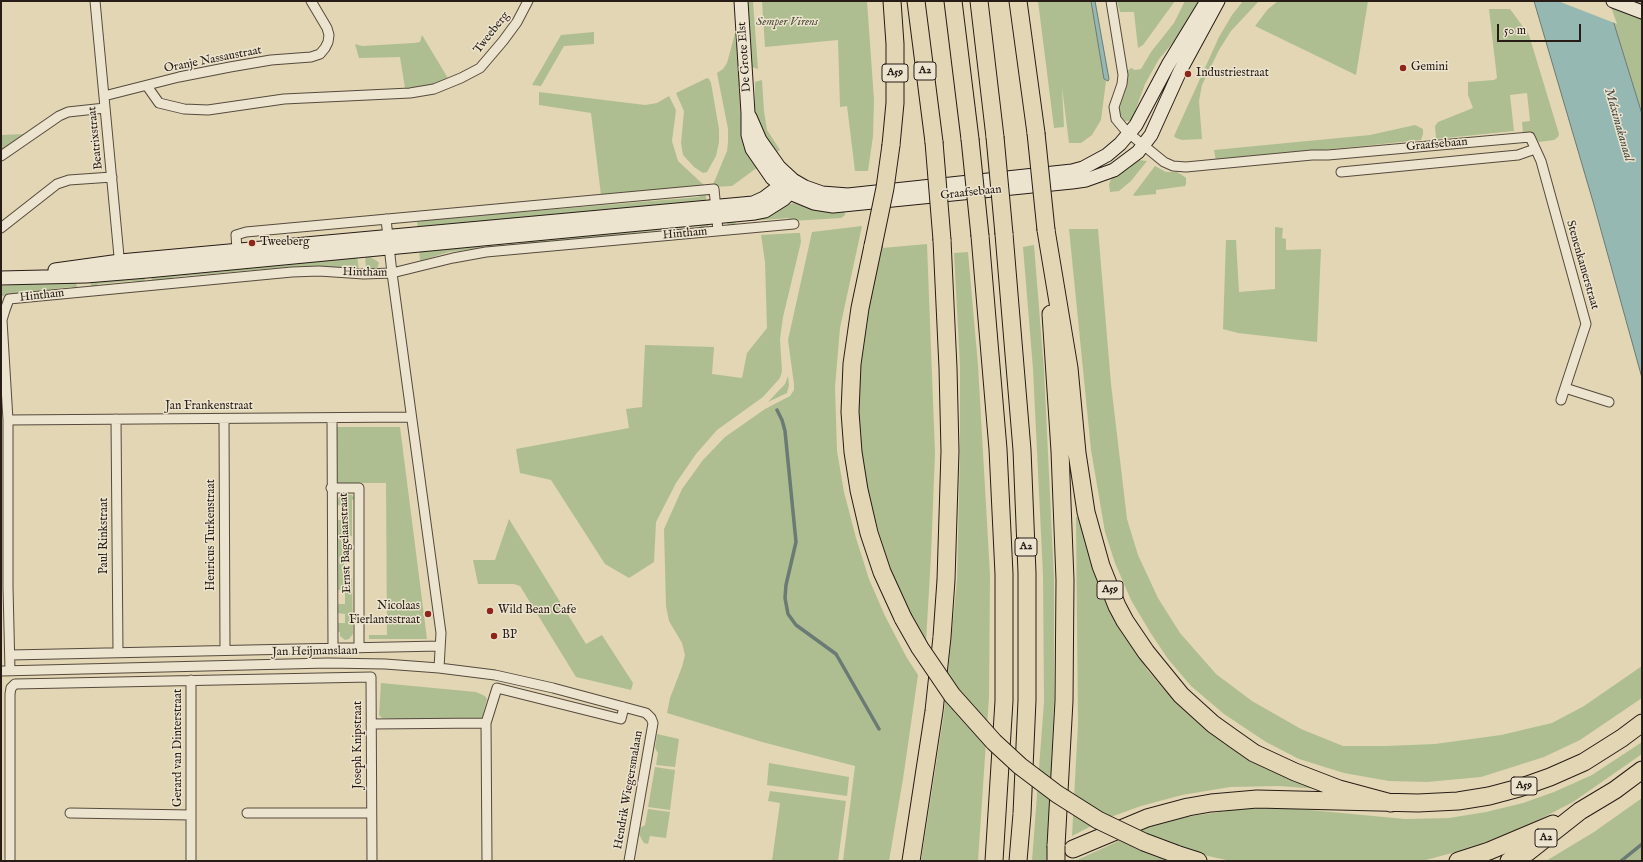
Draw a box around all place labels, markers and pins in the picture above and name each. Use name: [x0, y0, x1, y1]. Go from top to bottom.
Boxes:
place label: Gemini: [1411, 61, 1448, 75]
marker: Gemini: [1398, 63, 1408, 73]
place label: Industriestraat: [1196, 67, 1269, 81]
marker: Industriestraat: [1183, 69, 1193, 79]
place label: Tweeberg: [260, 236, 309, 250]
marker: Tweeberg: [247, 238, 257, 248]
place label: Nicolaas Fierlantsstraat: [349, 600, 420, 628]
place label: Wild Bean Cafe: [498, 604, 576, 618]
marker: Wild Bean Cafe: [485, 606, 495, 616]
marker: Nicolaas Fierlantsstraat: [423, 609, 433, 619]
place label: BP: [502, 629, 517, 643]
marker: BP: [489, 631, 499, 641]

